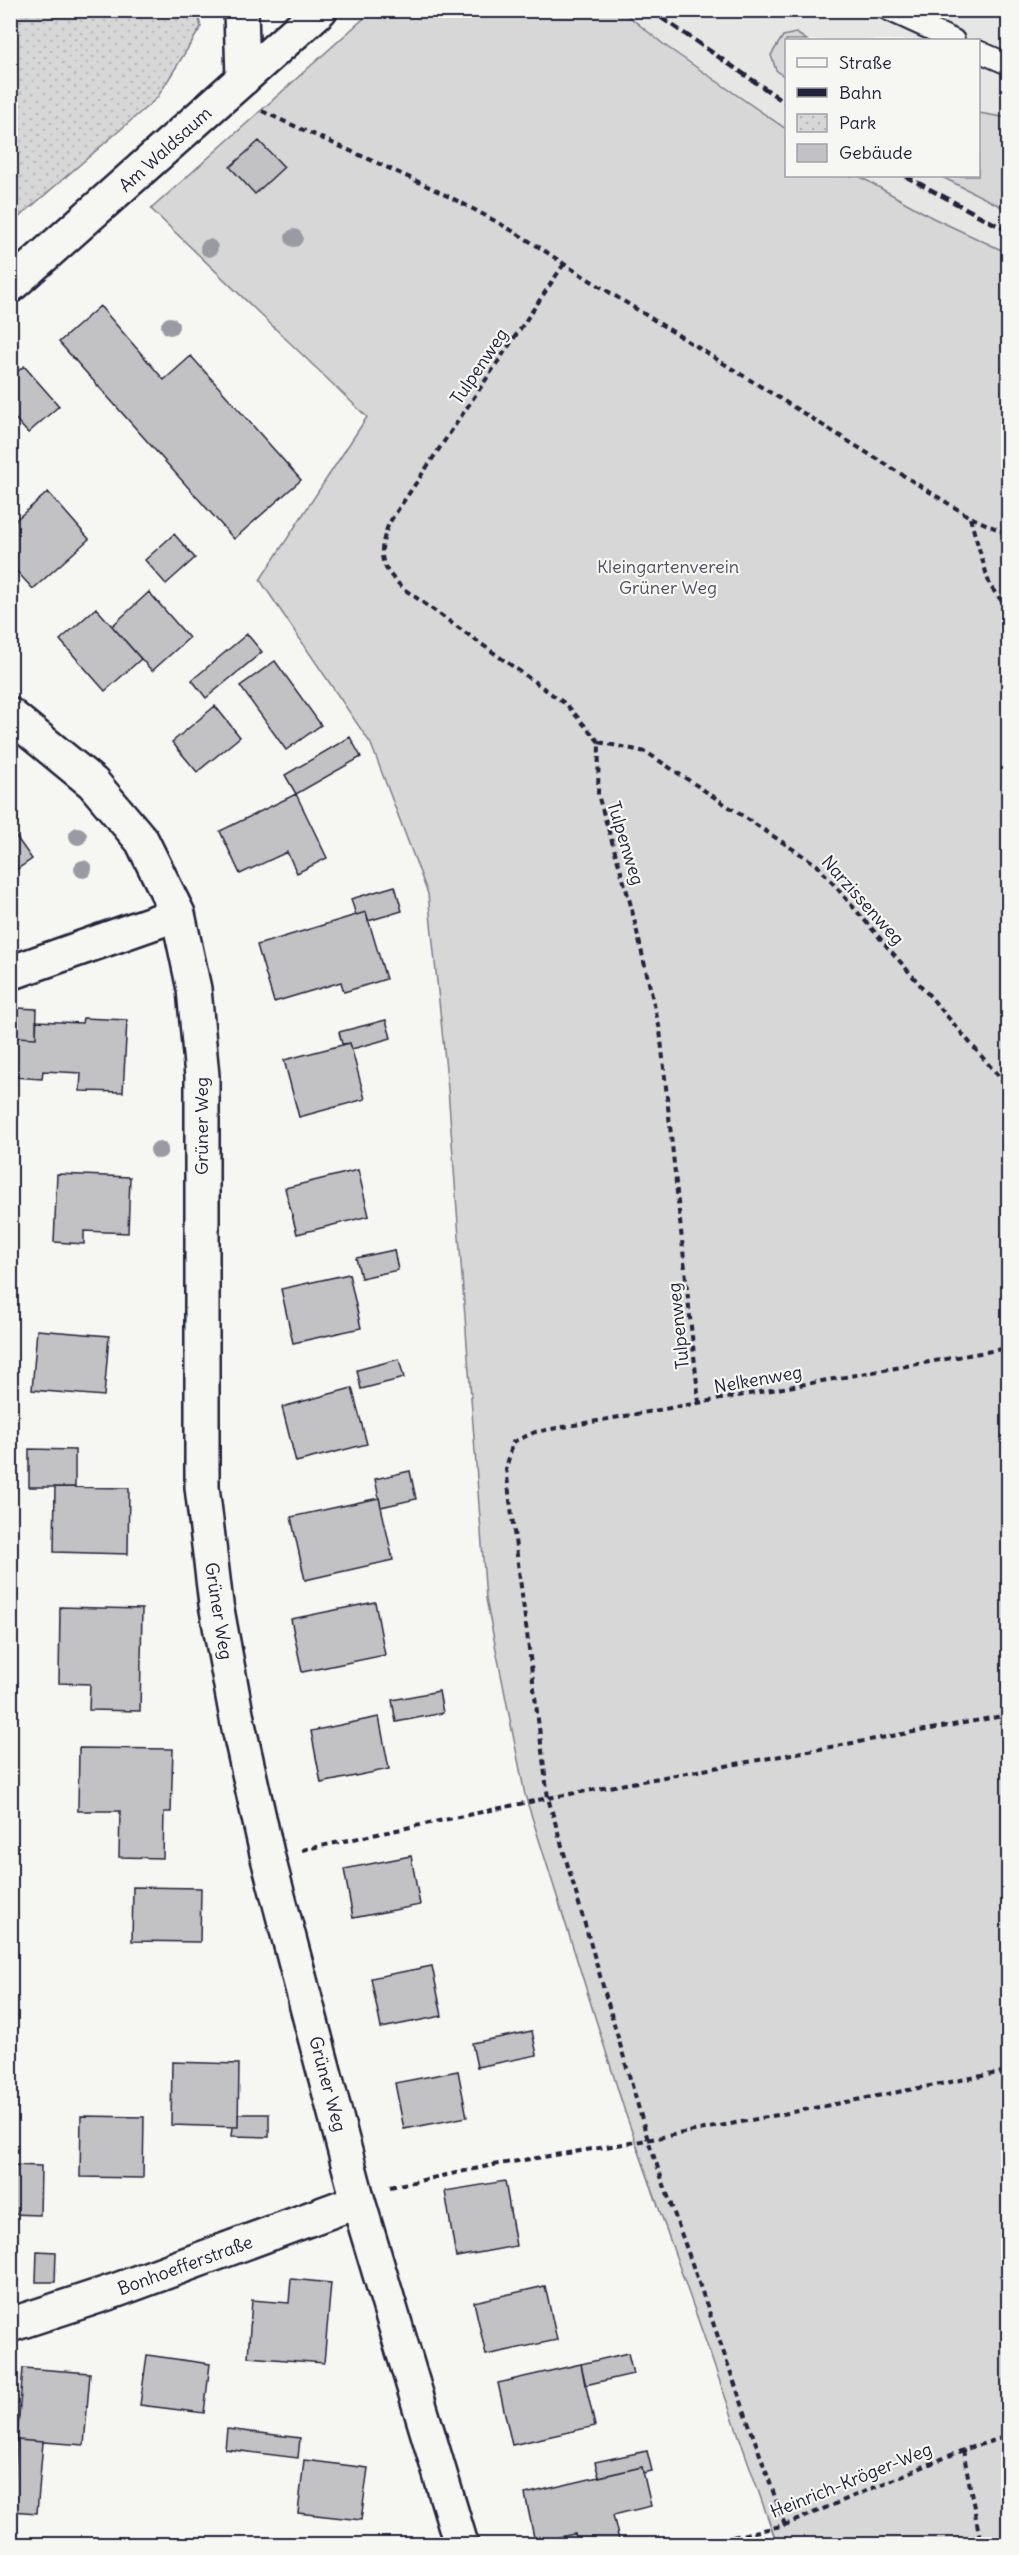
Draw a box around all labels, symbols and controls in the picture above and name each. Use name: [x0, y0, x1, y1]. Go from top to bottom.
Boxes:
legend: [785, 39, 980, 177]
text: Straße: [839, 51, 892, 74]
text: Bahn: [839, 81, 882, 104]
street label: Am Waldsaum: [114, 101, 216, 197]
text: Park: [839, 111, 876, 134]
text: Gebäude: [839, 141, 912, 164]
street label: Tulpenweg: [445, 324, 513, 408]
park label: Kleingartenverein Grüner Weg: [597, 555, 739, 599]
street label: Tulpenweg: [602, 798, 650, 888]
street label: Narzissenweg: [817, 850, 909, 950]
street label: Grüner Weg: [190, 1077, 213, 1175]
street label: Tulpenweg: [662, 1282, 694, 1370]
street label: Nelkenweg: [712, 1360, 804, 1398]
street label: Grüner Weg: [200, 1561, 238, 1661]
street label: Grüner Weg: [304, 2034, 352, 2134]
street label: Bonhoefferstraße: [114, 2230, 256, 2300]
street label: Heinrich-Kröger-Weg: [767, 2437, 935, 2523]

